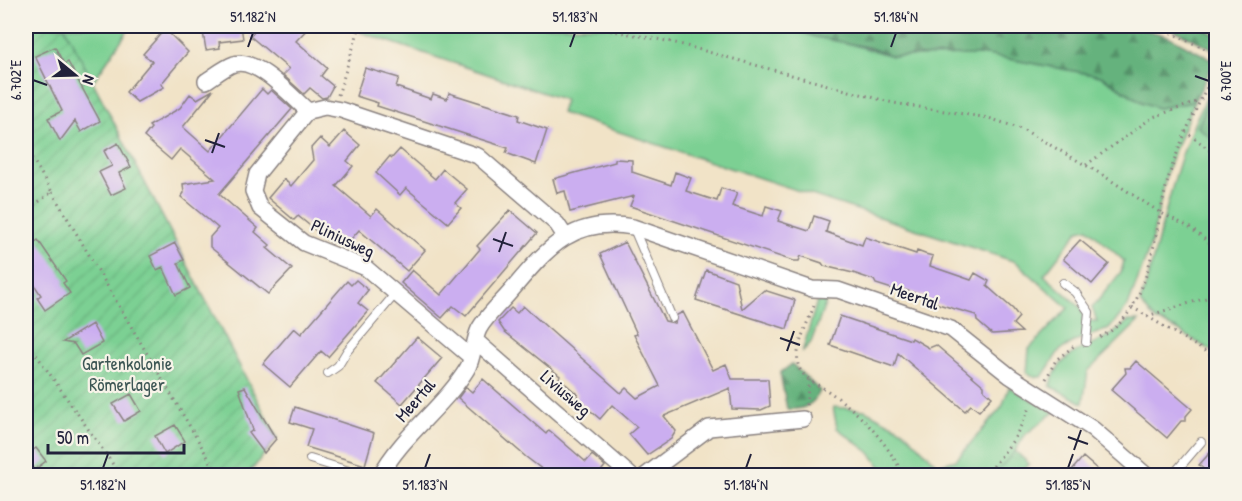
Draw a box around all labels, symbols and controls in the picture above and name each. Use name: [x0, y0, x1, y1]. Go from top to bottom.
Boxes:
text: 51.182°N: [230, 6, 276, 27]
text: 51.183°N: [552, 6, 598, 27]
text: 51.184°N: [874, 6, 918, 27]
north arrow: [45, 45, 105, 105]
text: 6.702°E: [5, 59, 26, 100]
text: 6.700°E: [1215, 61, 1236, 101]
text: N: [77, 72, 101, 88]
street label: Pliniusweg: [307, 212, 379, 264]
street label: Meertal: [887, 276, 943, 316]
park label: Gartenkolonie Römerlager: [82, 351, 172, 397]
street label: Liviusweg: [535, 364, 597, 422]
street label: Meertal: [389, 373, 441, 427]
scale bar: [48, 417, 184, 455]
text: 50 m: [57, 425, 89, 450]
text: 51.182°N: [80, 474, 126, 495]
text: 51.183°N: [402, 474, 448, 495]
text: 51.184°N: [724, 474, 768, 495]
text: 51.185°N: [1046, 474, 1090, 495]

